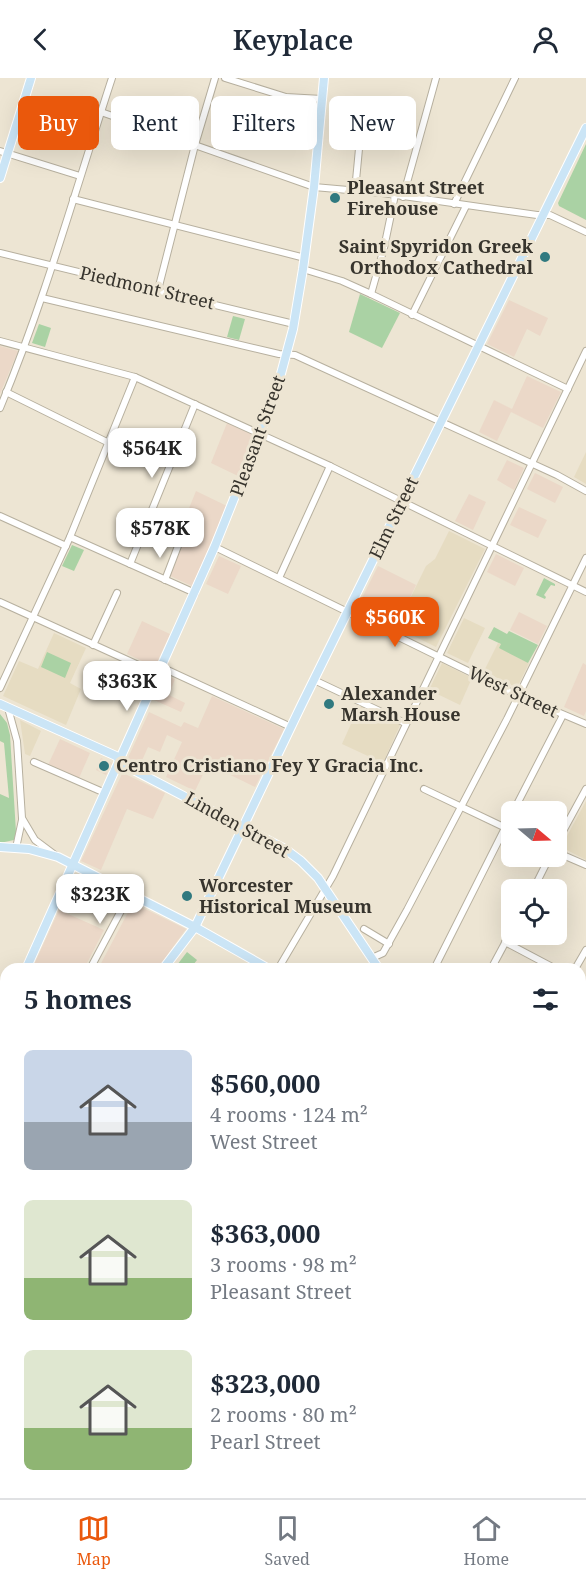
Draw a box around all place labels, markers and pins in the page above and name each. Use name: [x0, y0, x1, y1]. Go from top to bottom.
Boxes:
place label: Pleasant Street Firehouse: [347, 175, 484, 220]
marker: Pleasant Street Firehouse: [328, 191, 342, 205]
place label: Saint Spyridon Greek Orthodox Cathedral: [339, 234, 534, 279]
marker: Saint Spyridon Greek Orthodox Cathedral: [538, 250, 552, 264]
pin: $564K: [110, 428, 194, 479]
pin: $578K: [118, 508, 202, 559]
pin: $560K: [353, 597, 437, 648]
pin: $363K: [85, 661, 169, 712]
place label: Alexander Marsh House: [341, 681, 460, 726]
marker: Alexander Marsh House: [322, 697, 336, 711]
place label: Centro Cristiano Fey Y Gracia Inc.: [116, 753, 423, 777]
marker: Centro Cristiano Fey Y Gracia Inc.: [97, 759, 111, 773]
place label: Worcester Historical Museum: [199, 873, 372, 918]
pin: $323K: [58, 874, 142, 925]
marker: Worcester Historical Museum: [180, 889, 194, 903]

